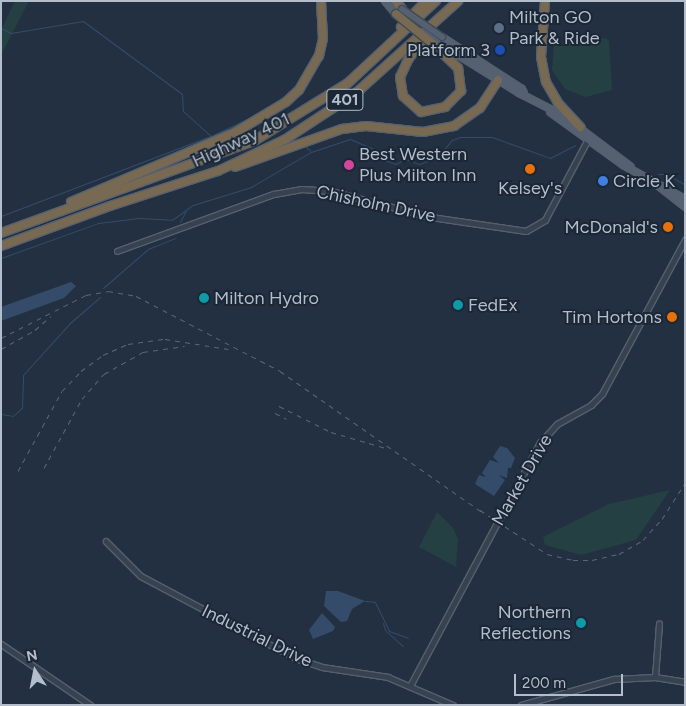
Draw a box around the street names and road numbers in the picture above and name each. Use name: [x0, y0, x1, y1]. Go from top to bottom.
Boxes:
road number: 401: [326, 86, 364, 114]
street label: Highway 401: [189, 108, 293, 172]
street label: Chisholm Drive: [314, 181, 438, 227]
street label: Market Drive: [487, 431, 557, 529]
street label: Industrial Drive: [198, 600, 316, 672]

